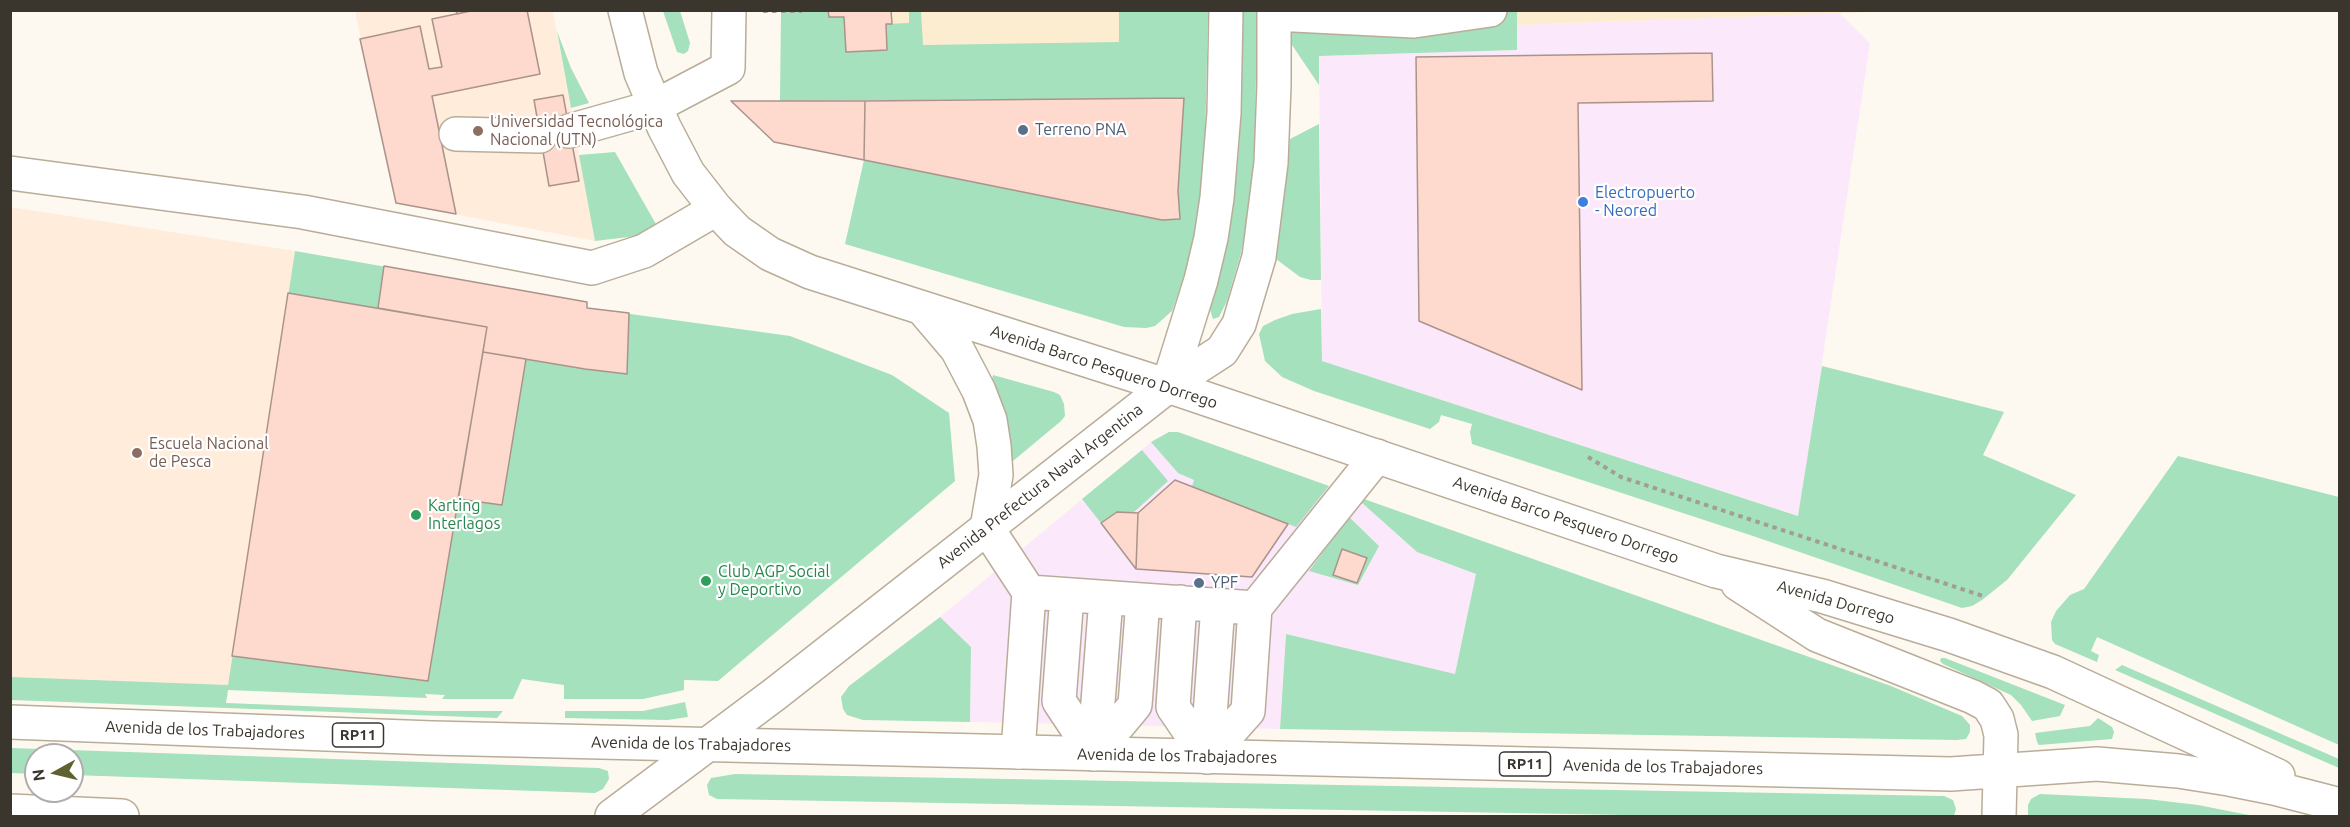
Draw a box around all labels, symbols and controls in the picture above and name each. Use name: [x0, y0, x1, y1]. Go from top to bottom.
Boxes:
place label: Universidad Tecnológica Nacional (UTN): [490, 112, 663, 150]
place label: Terreno PNA: [1035, 120, 1126, 140]
marker: Terreno PNA: [1016, 123, 1030, 137]
marker: Universidad Tecnológica Nacional (UTN): [471, 124, 485, 138]
place label: Electropuerto - Neored: [1595, 183, 1695, 221]
marker: Electropuerto - Neored: [1576, 195, 1590, 209]
street label: Avenida Barco Pesquero Dorrego: [988, 321, 1220, 413]
street label: Avenida Prefectura Naval Argentina: [933, 400, 1147, 572]
place label: Escuela Nacional de Pesca: [149, 434, 268, 472]
marker: Escuela Nacional de Pesca: [130, 446, 144, 460]
street label: Avenida Barco Pesquero Dorrego: [1451, 472, 1681, 568]
place label: Karting Interlagos: [428, 496, 500, 534]
marker: Karting Interlagos: [409, 508, 423, 522]
place label: Club AGP Social y Deportivo: [718, 562, 830, 600]
place label: YPF: [1211, 573, 1238, 593]
marker: Club AGP Social y Deportivo: [699, 574, 713, 588]
marker: YPF: [1192, 576, 1206, 590]
street label: Avenida Dorrego: [1775, 576, 1897, 628]
street label: Avenida de los Trabajadores: [105, 717, 305, 743]
road number: RP11: [332, 723, 384, 747]
street label: Avenida de los Trabajadores: [591, 733, 791, 755]
north arrow: [24, 743, 84, 803]
street label: Avenida de los Trabajadores: [1077, 745, 1277, 767]
road number: RP11: [1500, 752, 1550, 776]
street label: Avenida de los Trabajadores: [1563, 756, 1763, 778]
text: N: [28, 768, 48, 782]

